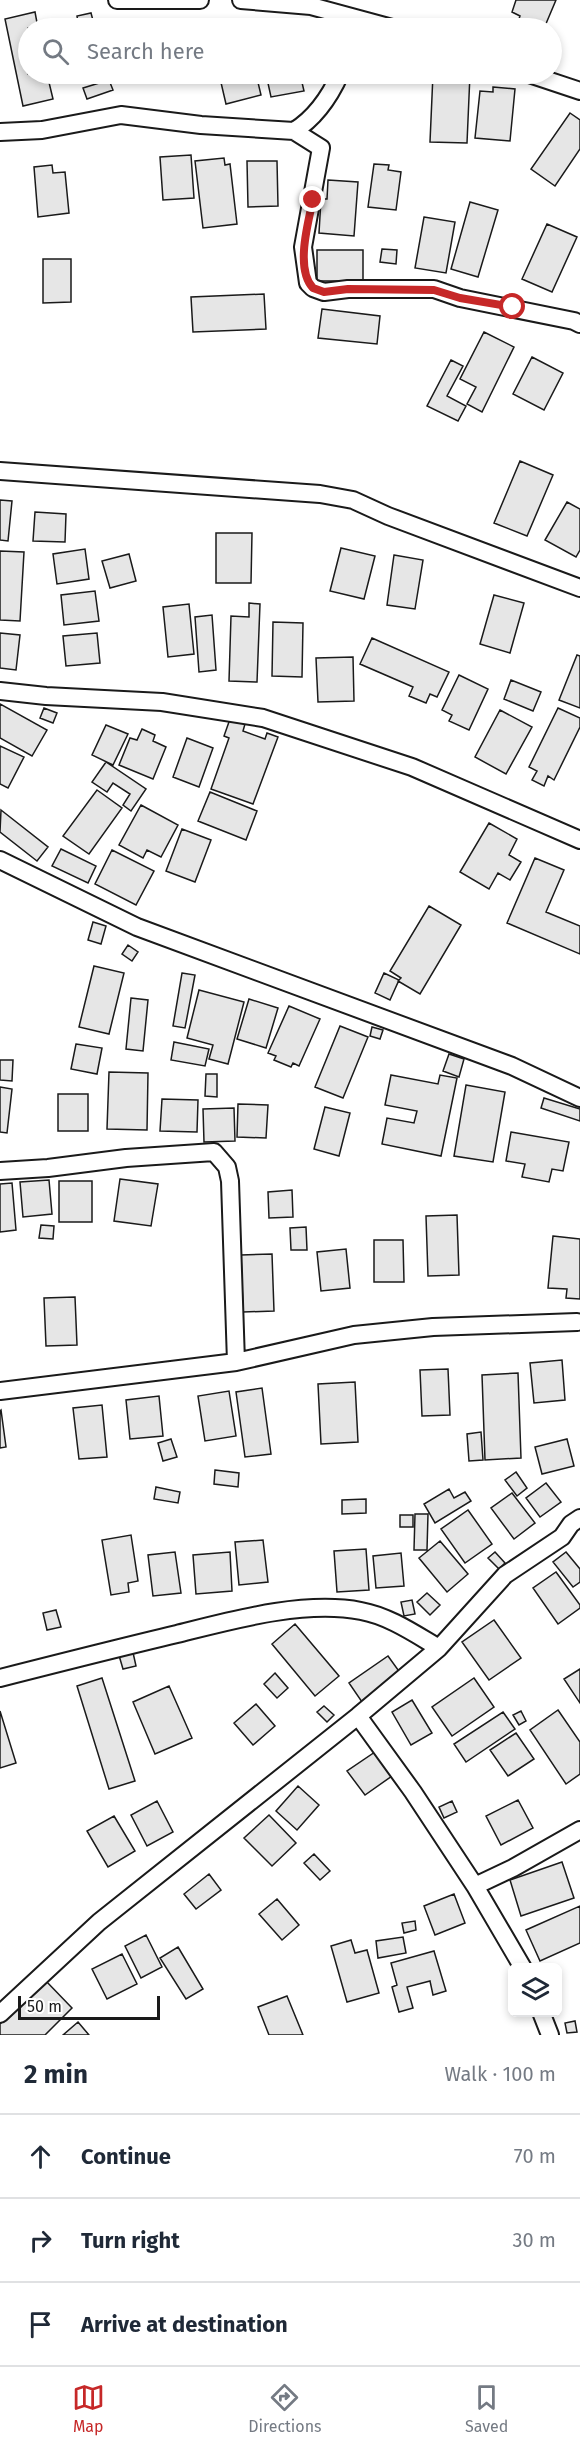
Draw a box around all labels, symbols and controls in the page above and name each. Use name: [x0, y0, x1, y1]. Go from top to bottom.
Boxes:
search box: [18, 18, 562, 84]
icon: search: [39, 35, 72, 68]
text: Search here: [87, 38, 205, 65]
route end: [299, 186, 325, 212]
route start: [499, 293, 525, 319]
map controls: [508, 1963, 562, 2017]
button: layers: [508, 1963, 562, 2017]
scale bar: [18, 1993, 160, 2020]
text: 50 m: [27, 1997, 62, 2016]
text: 2 min: [24, 2059, 88, 2090]
text: Walk · 100 m: [444, 2062, 556, 2086]
icon: ahead: [24, 2140, 57, 2173]
text: Continue: [81, 2143, 171, 2170]
text: 70 m: [514, 2144, 556, 2168]
icon: right: [24, 2224, 57, 2257]
text: Turn right: [81, 2227, 180, 2254]
text: 30 m: [512, 2228, 556, 2252]
icon: arrive: [24, 2308, 57, 2341]
text: Arrive at destination: [81, 2311, 288, 2338]
tab: Map: [72, 2381, 105, 2436]
tab: Directions: [248, 2381, 322, 2436]
tab: Saved: [465, 2381, 508, 2436]

